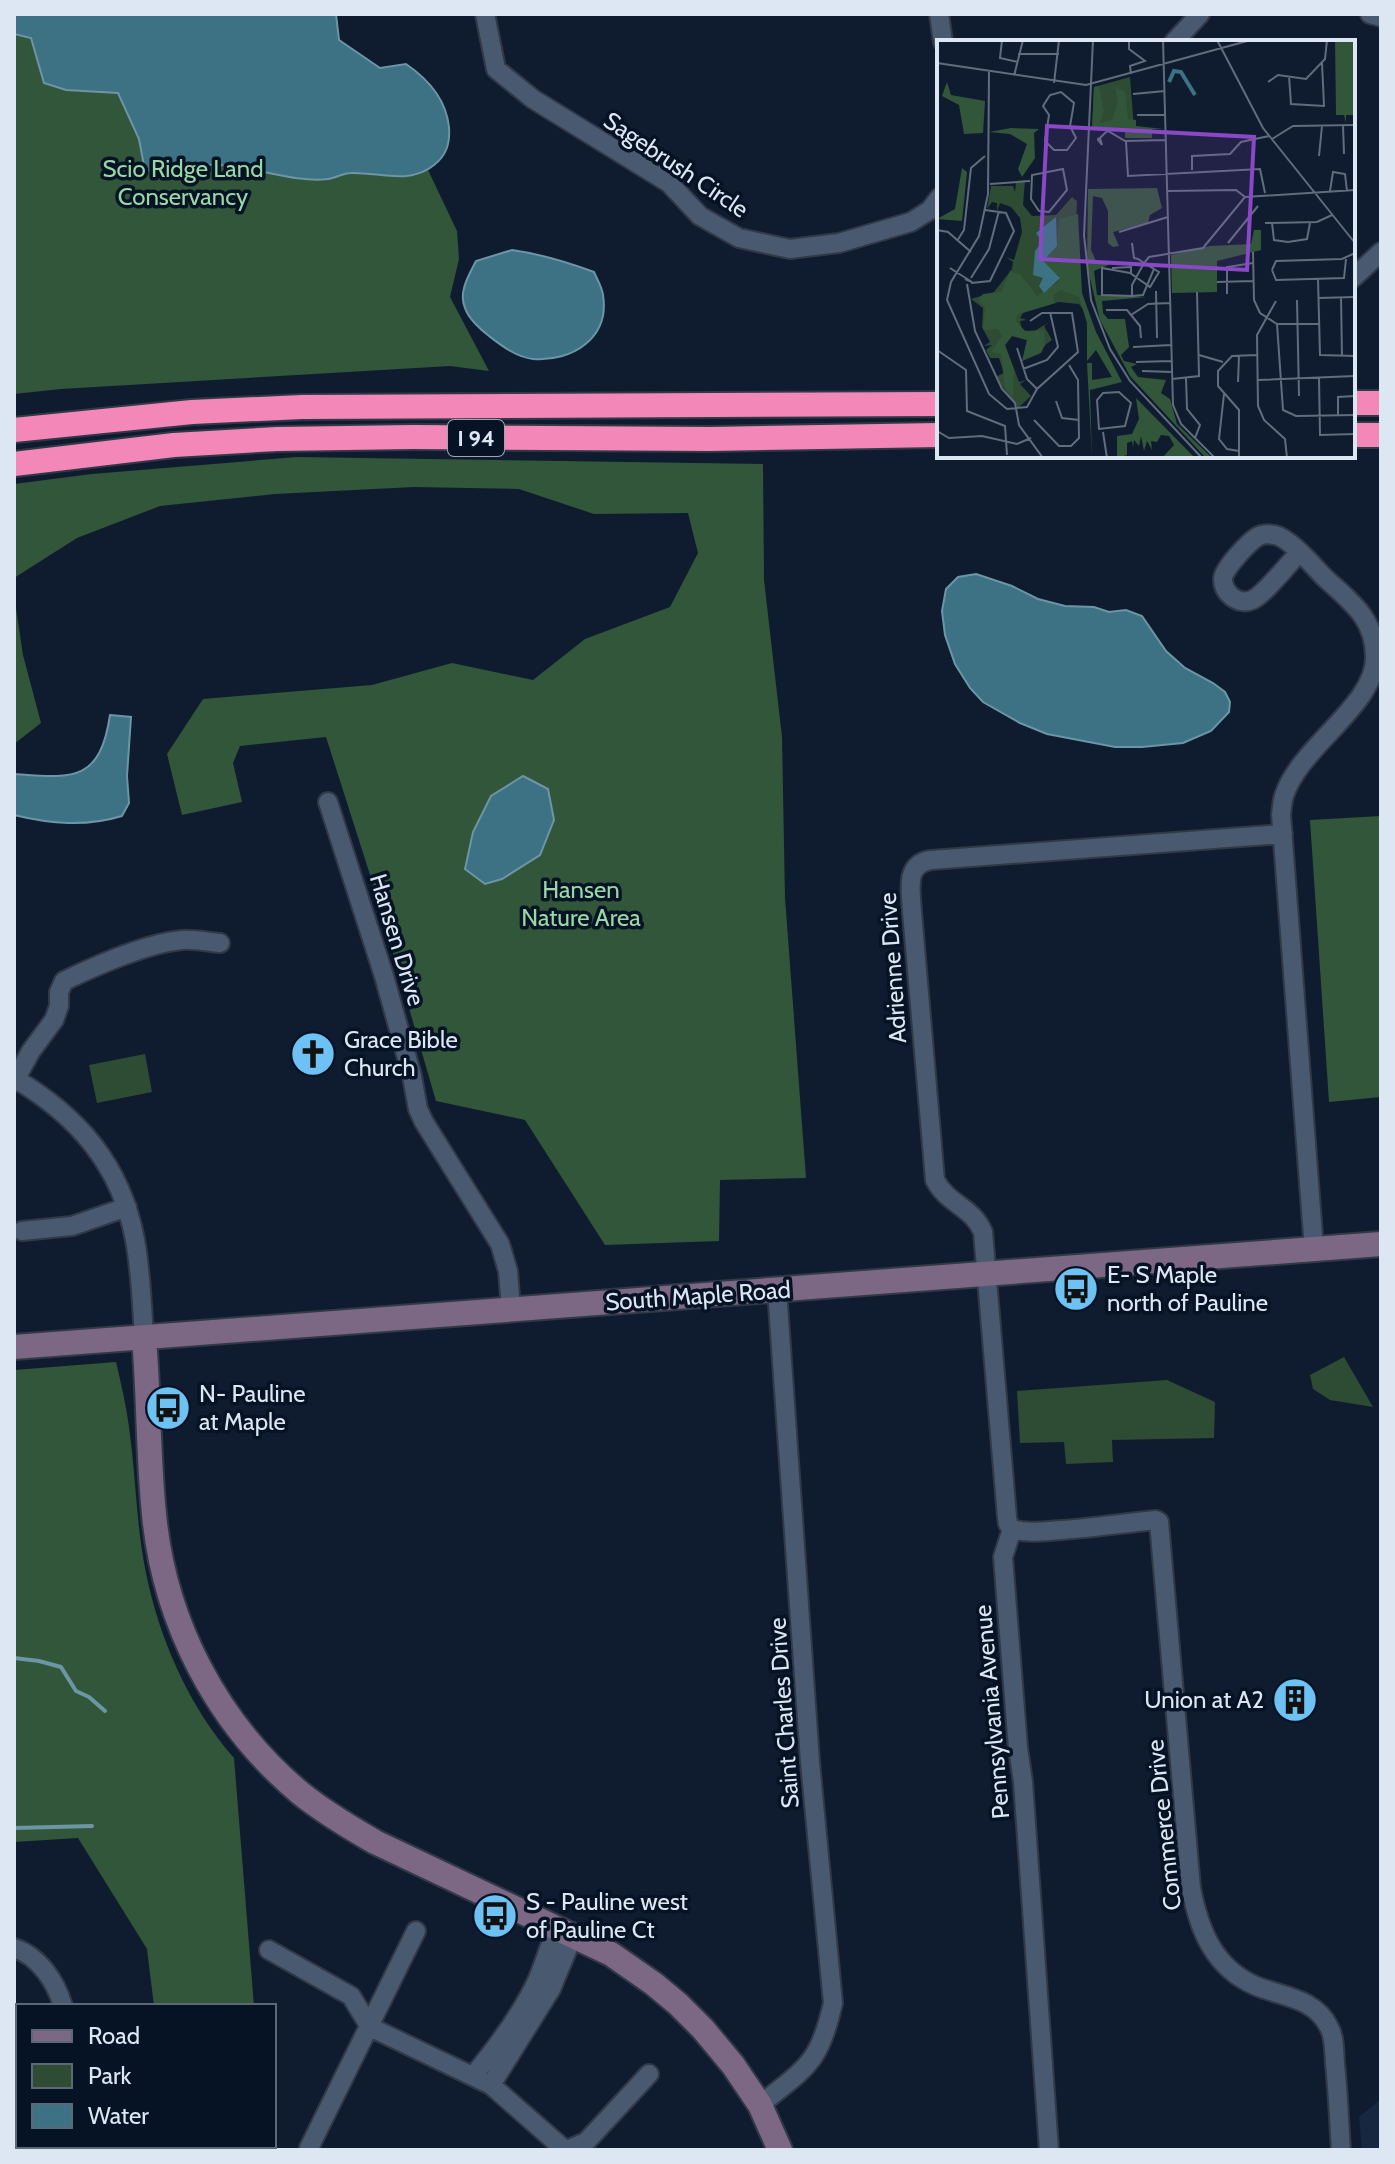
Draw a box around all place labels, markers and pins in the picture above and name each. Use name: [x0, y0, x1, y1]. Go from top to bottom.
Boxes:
place label: Grace Bible Church: [344, 1025, 458, 1082]
church icon: Grace Bible Church: [289, 1030, 337, 1078]
place label: E- S Maple north of Pauline: [1107, 1260, 1268, 1317]
bus stop icon: E- S Maple north of Pauline: [1052, 1265, 1100, 1313]
place label: N- Pauline at Maple: [199, 1379, 305, 1436]
bus stop icon: N- Pauline at Maple: [144, 1384, 192, 1432]
building icon: Union at A2: [1271, 1676, 1319, 1724]
place label: Union at A2: [1144, 1685, 1264, 1714]
place label: S - Pauline west of Pauline Ct: [526, 1887, 688, 1944]
bus stop icon: S - Pauline west of Pauline Ct: [471, 1892, 519, 1940]

